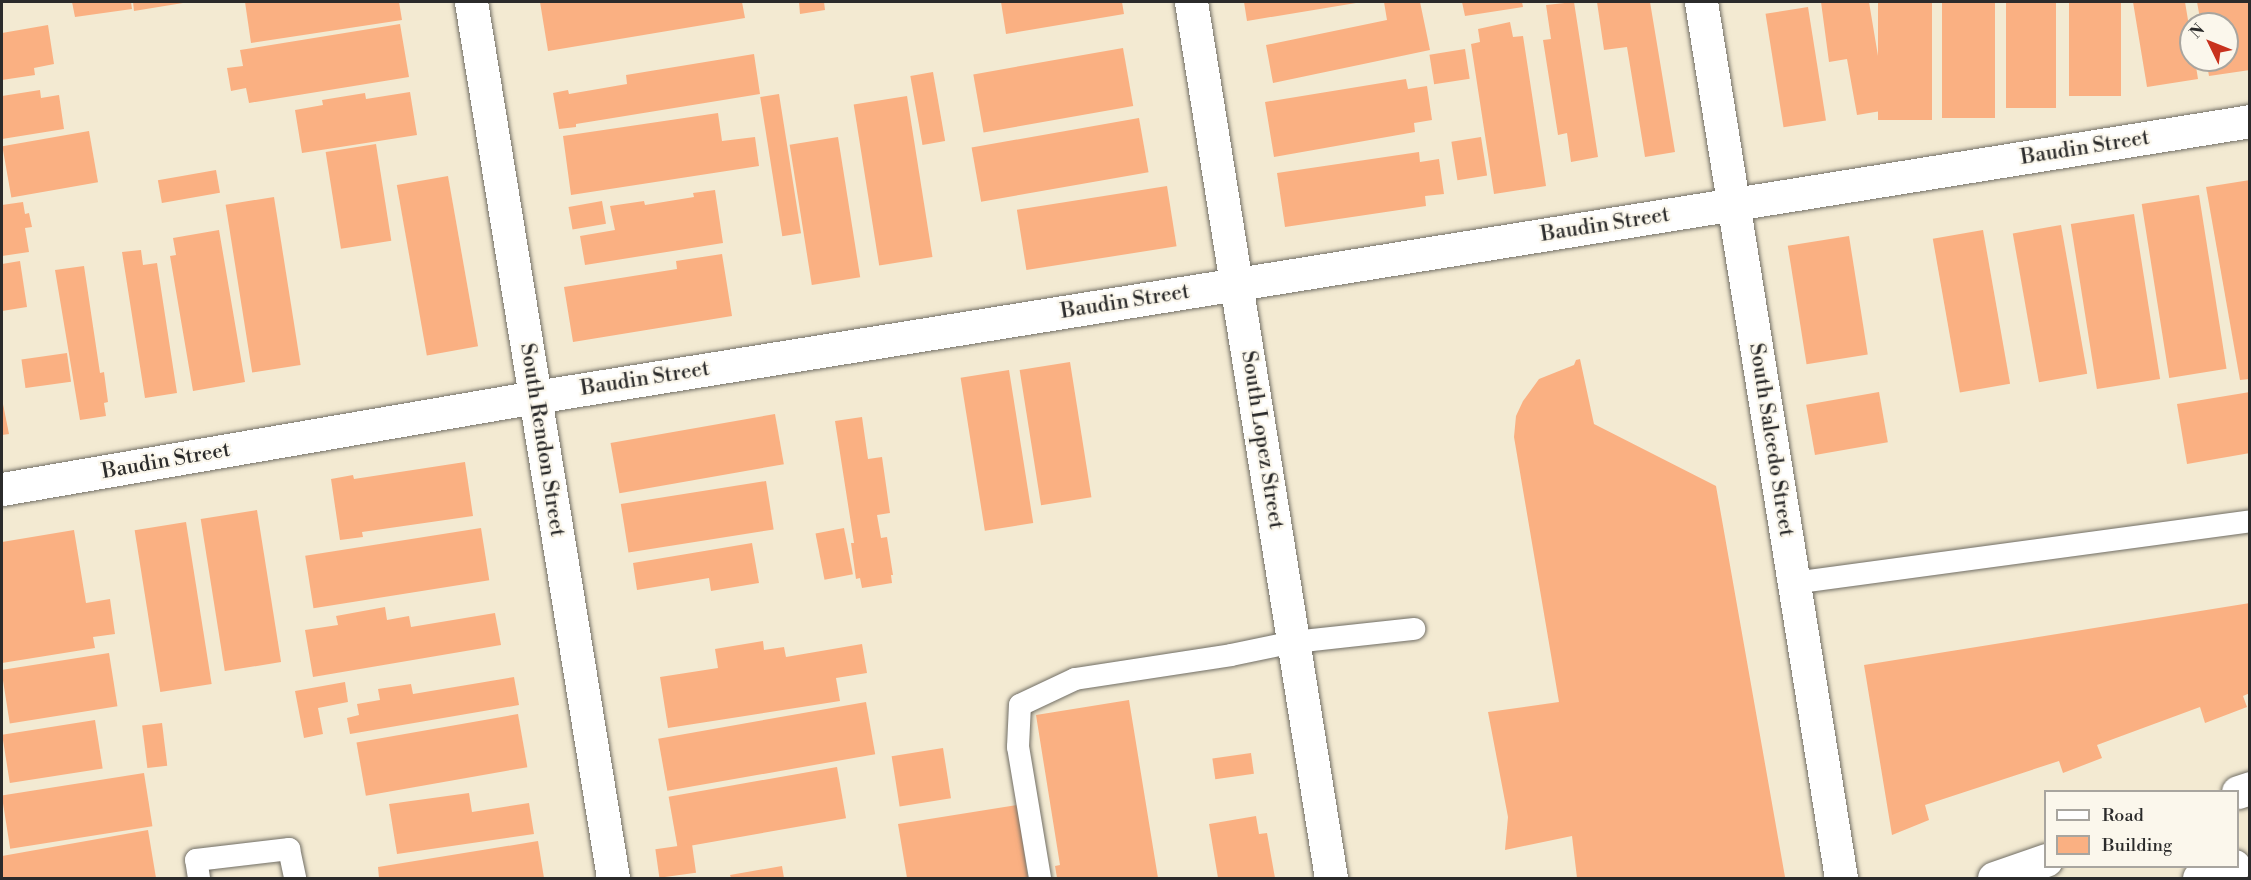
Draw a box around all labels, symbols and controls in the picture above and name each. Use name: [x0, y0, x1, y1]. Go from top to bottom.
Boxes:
north arrow: [2179, 12, 2239, 72]
text: N: [2186, 20, 2209, 43]
street label: Baudin Street: [2019, 125, 2151, 171]
street label: Baudin Street: [1539, 202, 1671, 248]
street label: Baudin Street: [1059, 279, 1191, 325]
street label: South Salcedo Street: [1743, 341, 1799, 539]
street label: South Rendon Street: [514, 342, 570, 538]
street label: South Lopez Street: [1235, 349, 1289, 531]
street label: Baudin Street: [579, 356, 711, 402]
street label: Baudin Street: [100, 437, 232, 485]
legend: [2044, 790, 2239, 868]
text: Road: [2102, 804, 2144, 827]
text: Building: [2102, 834, 2172, 857]

